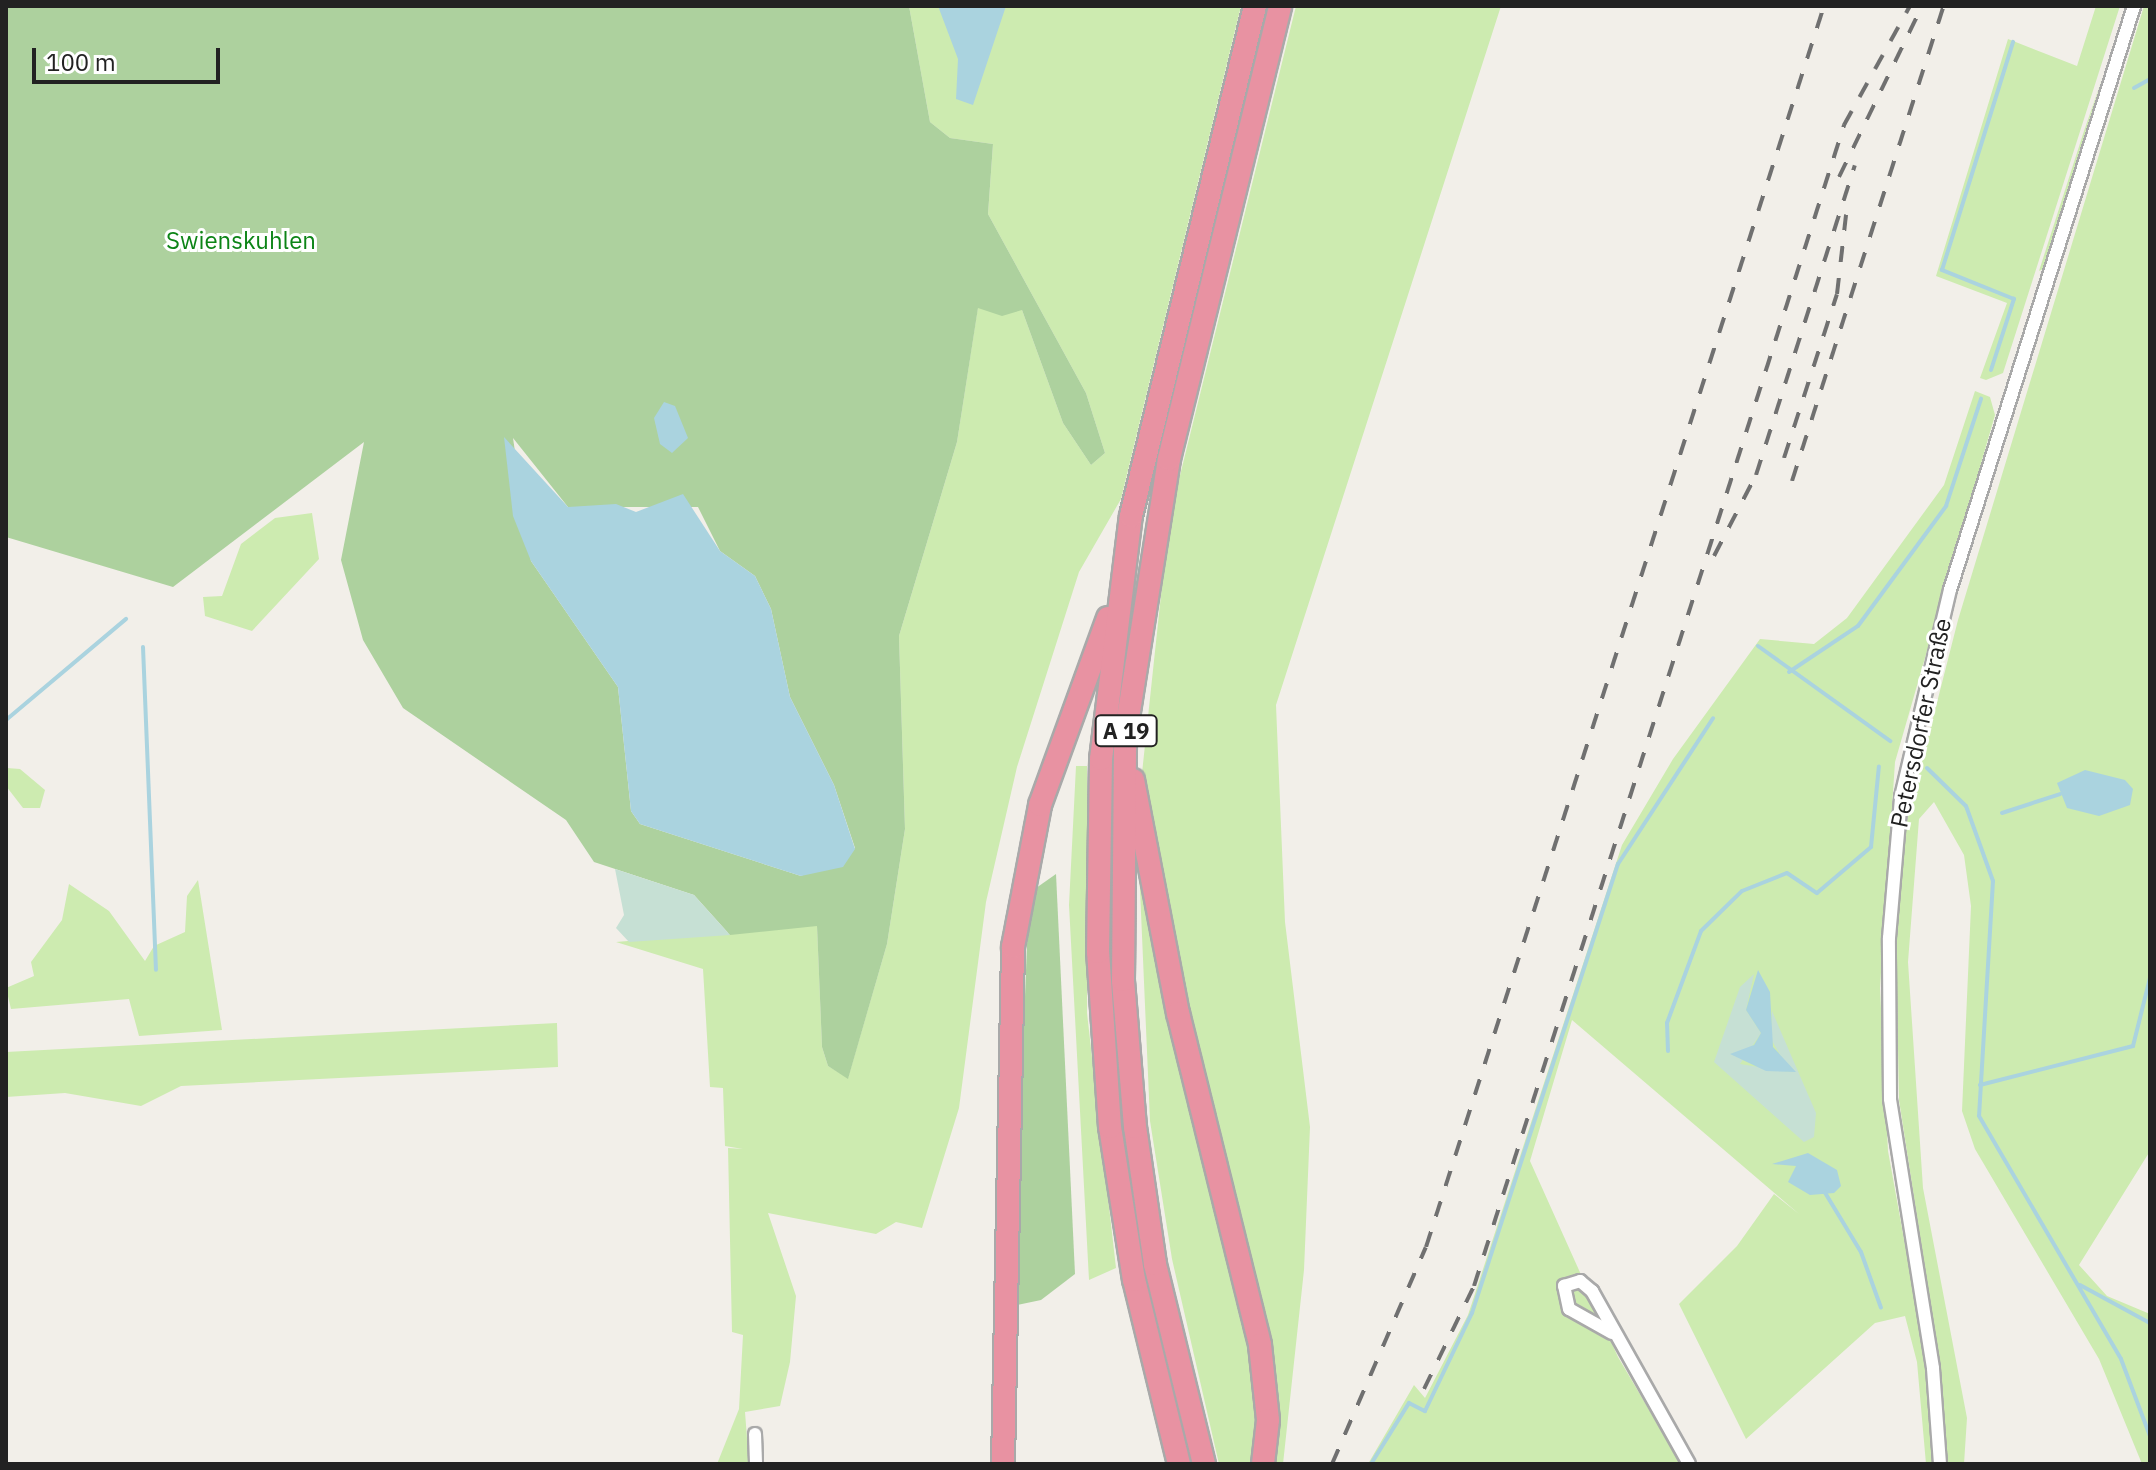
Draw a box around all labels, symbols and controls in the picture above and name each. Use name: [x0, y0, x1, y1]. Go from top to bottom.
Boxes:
scale bar: [36, 32, 224, 82]
text: 100 m: [46, 46, 116, 78]
park label: Swienskuhlen: [166, 227, 316, 255]
street label: Petersdorfer Straße: [1885, 616, 1957, 830]
road number: A 19: [1094, 713, 1158, 749]

